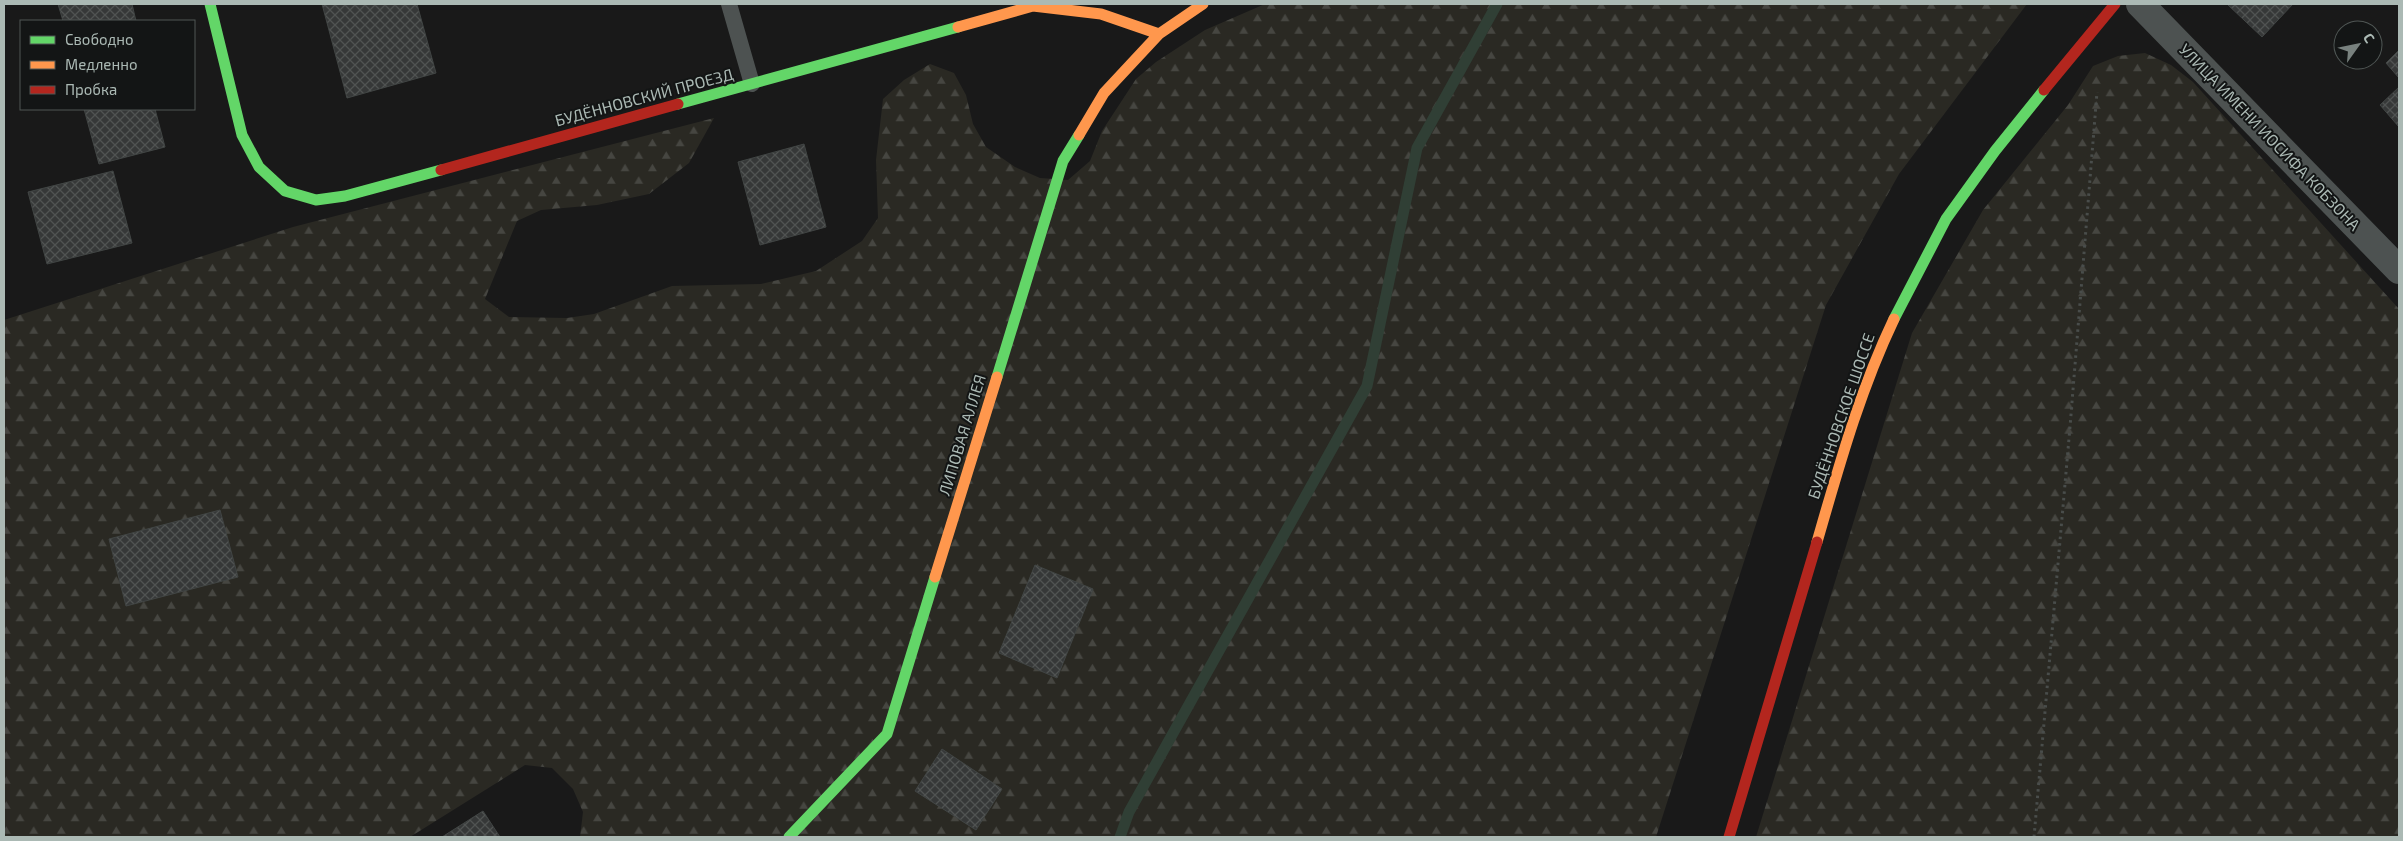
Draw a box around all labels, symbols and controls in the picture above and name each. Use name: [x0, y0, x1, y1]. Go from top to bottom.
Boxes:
legend: [20, 20, 195, 110]
north arrow: [2333, 20, 2383, 70]
text: Свободно: [65, 30, 134, 48]
text: С: [2360, 30, 2379, 46]
street label: УЛИЦА ИМЕНИ ИОСИФА КОБЗОНА: [2176, 39, 2365, 234]
text: Медленно: [65, 55, 138, 73]
street label: БУДЁННОВСКИЙ ПРОЕЗД: [553, 64, 735, 129]
text: Пробка: [65, 80, 117, 98]
street label: БУДЁННОВСКОЕ ШОССЕ: [1803, 330, 1878, 501]
street label: ЛИПОВАЯ АЛЛЕЯ: [934, 372, 989, 498]

